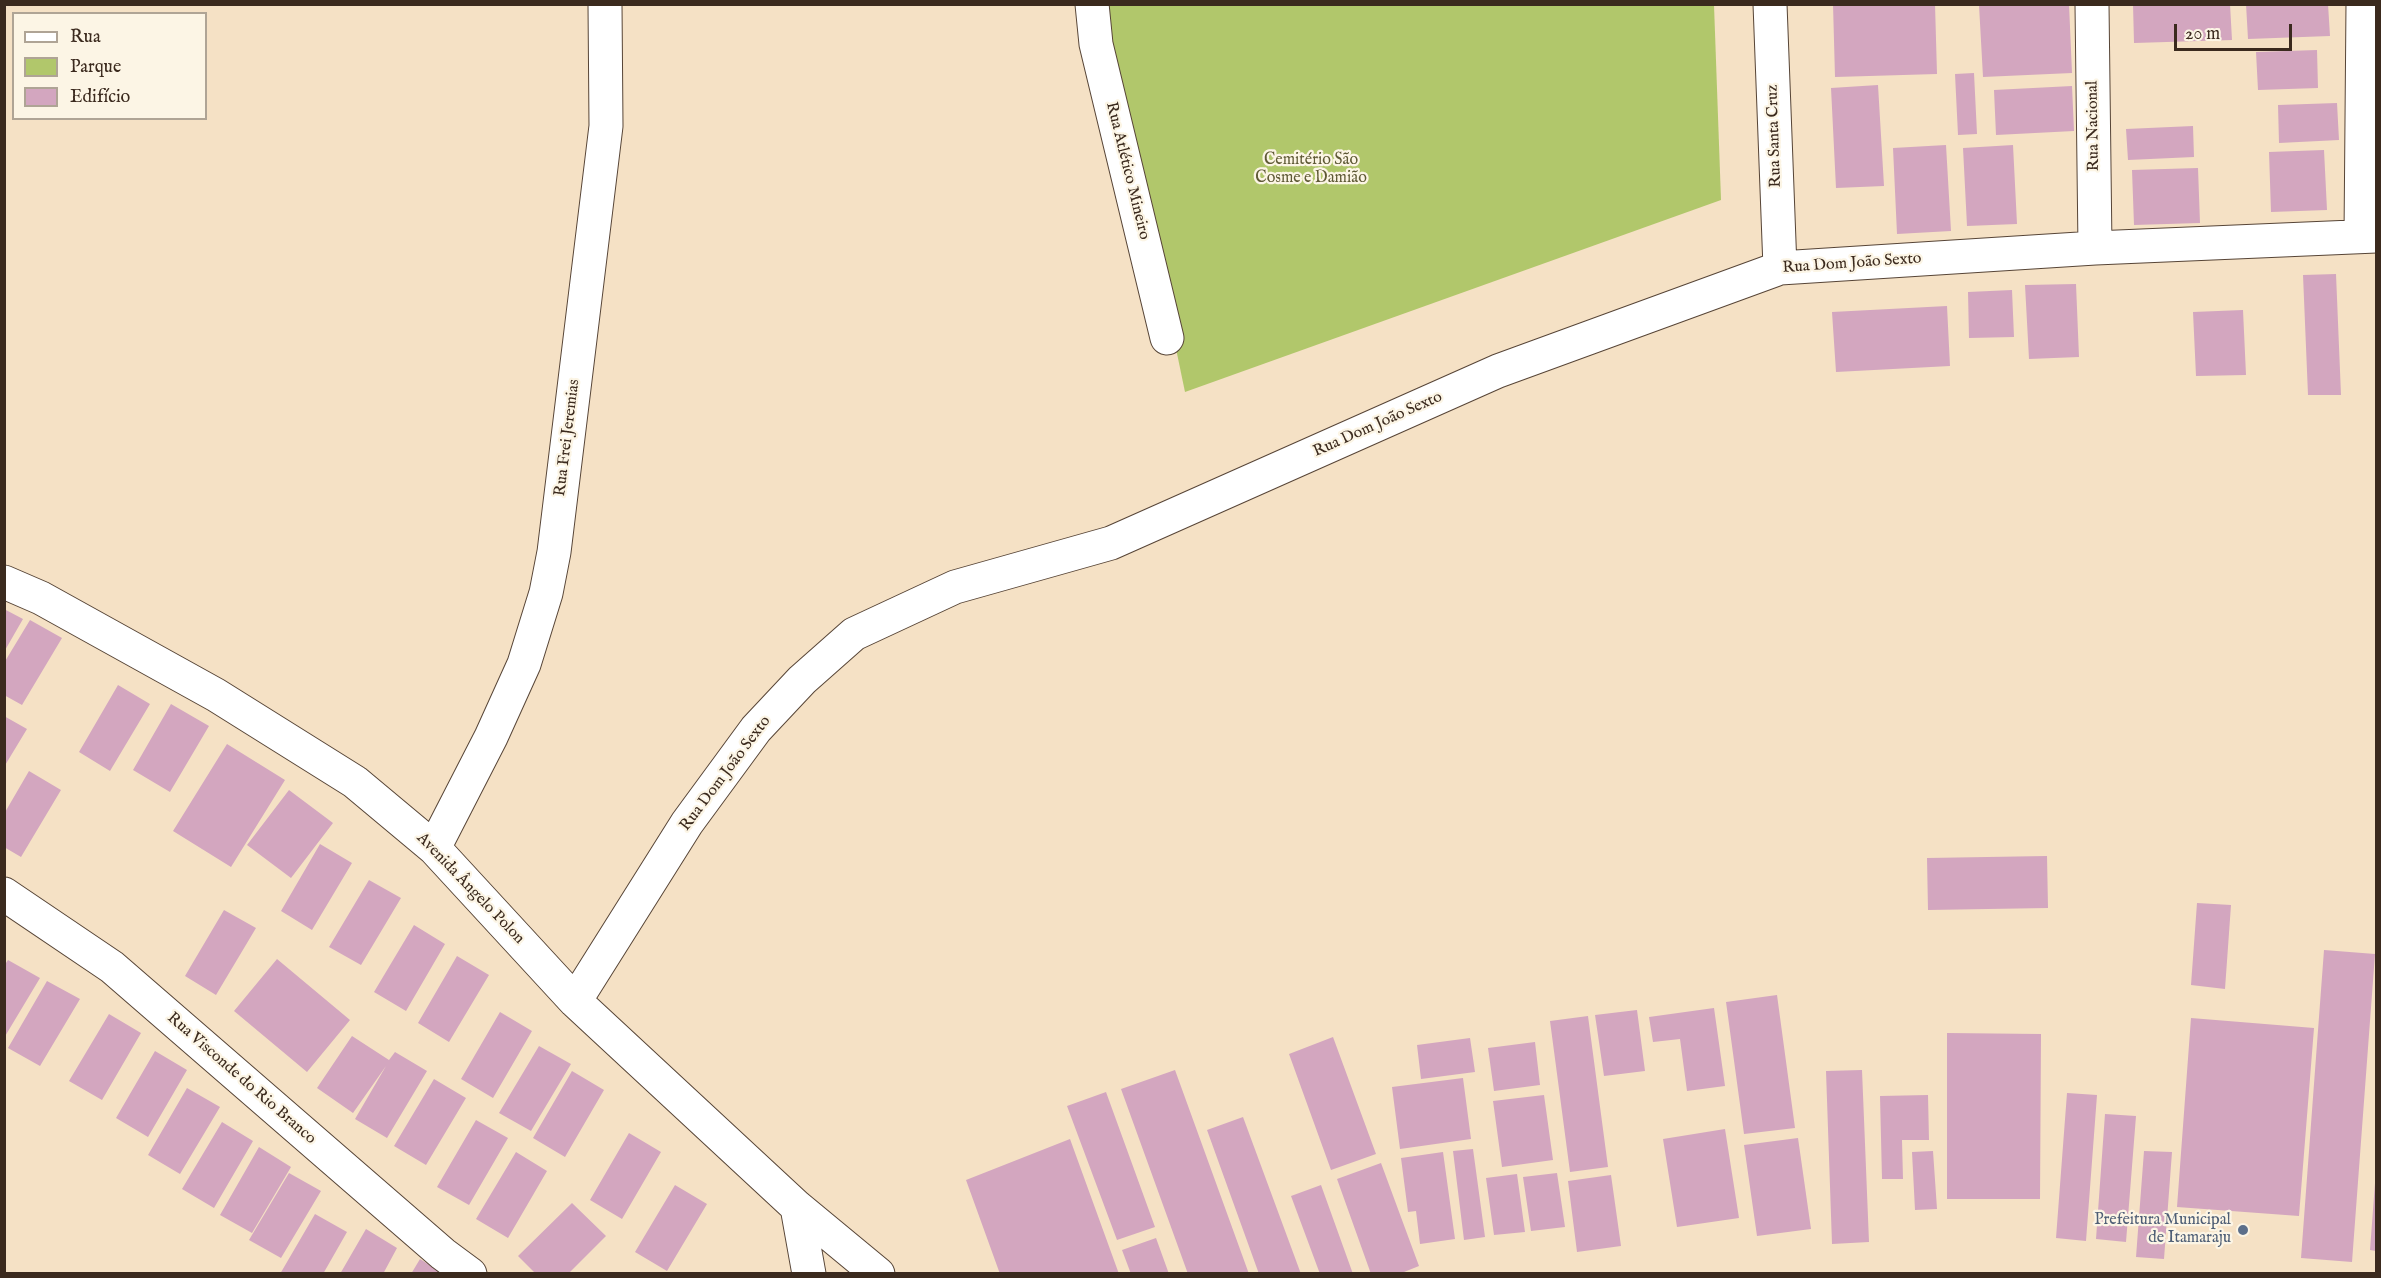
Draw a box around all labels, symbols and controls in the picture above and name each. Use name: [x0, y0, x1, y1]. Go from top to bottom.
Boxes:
legend: [12, 12, 207, 120]
scale bar: [2177, 12, 2296, 50]
text: 20 m: [2185, 23, 2220, 46]
text: Rua: [70, 26, 101, 49]
text: Parque: [70, 56, 121, 79]
street label: Rua Nacional: [2084, 81, 2104, 171]
street label: Rua Santa Cruz: [1764, 84, 1786, 188]
text: Edifício: [70, 86, 130, 109]
street label: Rua Atlético Mineiro: [1101, 100, 1153, 242]
park label: Cemitério São Cosme e Damião: [1255, 151, 1367, 189]
street label: Rua Dom João Sexto: [1782, 250, 1922, 278]
street label: Rua Frei Jeremias: [551, 378, 585, 498]
street label: Rua Dom João Sexto: [1310, 388, 1446, 462]
street label: Rua Dom João Sexto: [676, 713, 776, 835]
street label: Avenida Ângelo Polon: [412, 829, 528, 949]
street label: Rua Visconde do Rio Branco: [163, 1009, 319, 1149]
place label: Prefeitura Municipal de Itamaraju: [2094, 1211, 2231, 1249]
marker: Prefeitura Municipal de Itamaraju: [2236, 1223, 2250, 1237]

